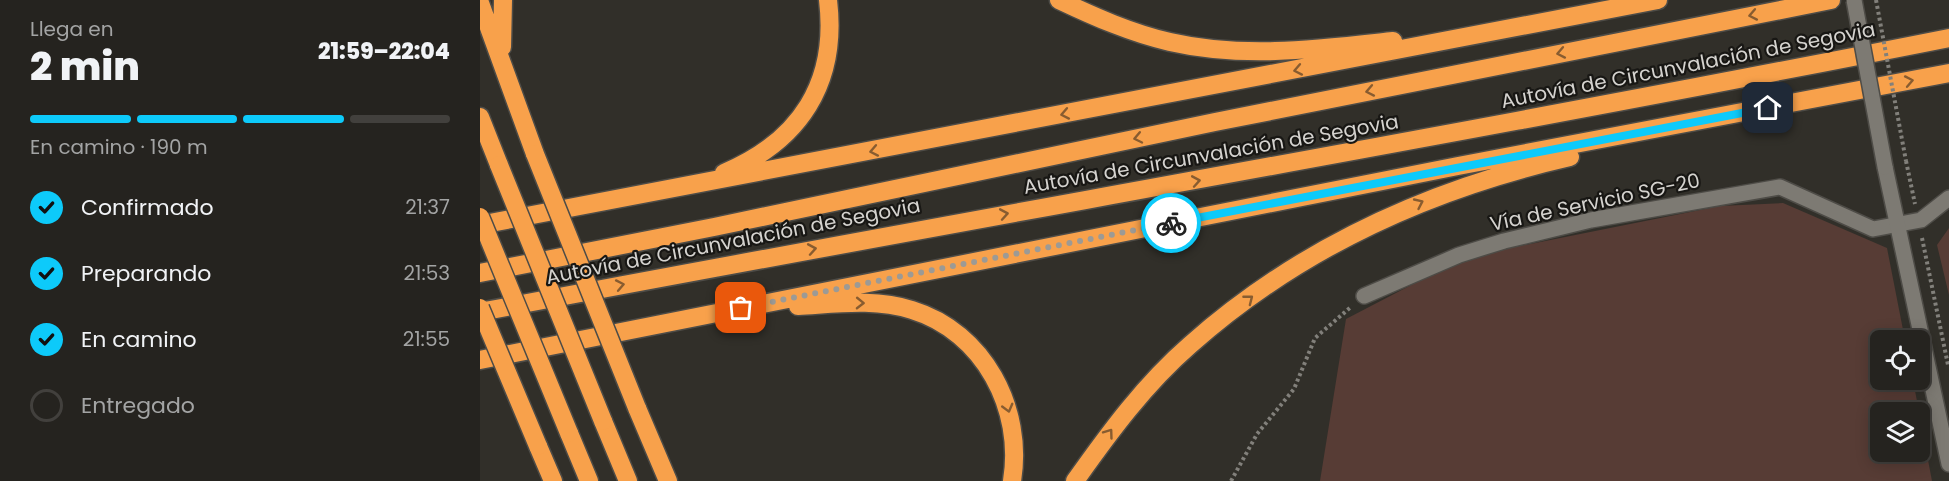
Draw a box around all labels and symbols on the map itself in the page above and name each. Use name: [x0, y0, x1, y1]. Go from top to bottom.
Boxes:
one-way arrow: [1748, 8, 1758, 21]
street label: Autovía de Circunvalación de Segovia: [1498, 15, 1878, 115]
one-way arrow: [1557, 46, 1567, 59]
one-way arrow: [1293, 63, 1303, 76]
one-way arrow: [1904, 75, 1914, 88]
pin: [1742, 82, 1793, 133]
one-way arrow: [1365, 84, 1375, 97]
street label: Autovía de Circunvalación de Segovia: [1021, 107, 1401, 201]
one-way arrow: [1061, 108, 1070, 120]
one-way arrow: [1133, 131, 1143, 144]
one-way arrow: [869, 144, 879, 157]
street label: Vía de Servicio SG-20: [1487, 166, 1703, 238]
one-way arrow: [1190, 175, 1200, 188]
street label: Autovía de Circunvalación de Segovia: [543, 191, 923, 291]
courier: [1141, 193, 1201, 253]
one-way arrow: [1412, 199, 1423, 211]
one-way arrow: [999, 209, 1008, 221]
one-way arrow: [806, 243, 816, 256]
one-way arrow: [615, 279, 625, 292]
pin: [715, 282, 766, 333]
one-way arrow: [1243, 295, 1254, 306]
one-way arrow: [856, 297, 865, 309]
one-way arrow: [1000, 403, 1013, 413]
one-way arrow: [1102, 429, 1113, 440]

